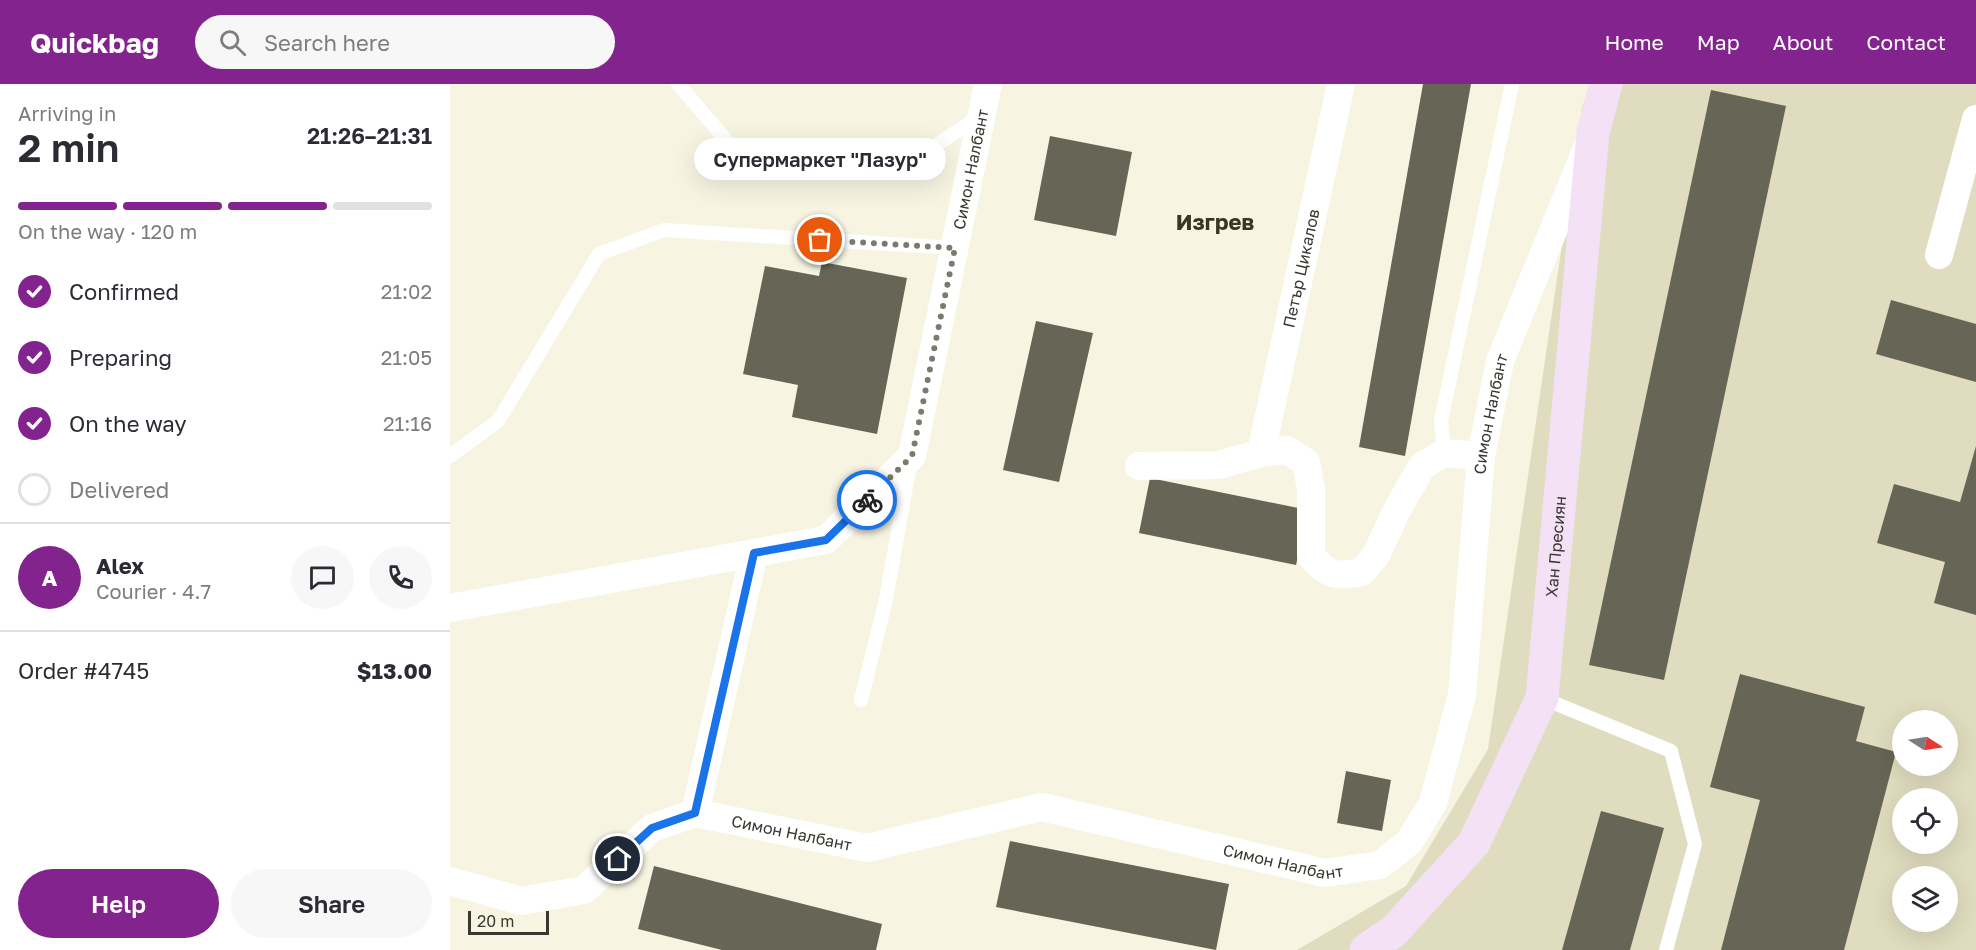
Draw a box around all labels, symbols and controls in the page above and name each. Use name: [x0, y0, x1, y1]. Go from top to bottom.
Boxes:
search box: [195, 15, 615, 69]
text: Quickbag: [30, 26, 159, 59]
icon: search: [216, 26, 249, 59]
text: Search here: [264, 29, 390, 56]
text: Home: [1604, 29, 1664, 55]
text: Map: [1697, 29, 1740, 55]
text: About: [1773, 29, 1833, 55]
text: Contact: [1866, 29, 1946, 55]
text: Arriving in: [18, 101, 116, 125]
street label: Симон Налбант: [949, 107, 993, 231]
text: 21:26–21:31: [307, 122, 432, 149]
text: 2 min: [18, 124, 119, 171]
callout: Супермаркет "Лазур": [694, 138, 946, 180]
text: Супермаркет "Лазур": [713, 147, 927, 171]
street label: Петър Цикалов: [1278, 207, 1324, 330]
district label: Изгрев: [1176, 208, 1254, 235]
pin: [794, 214, 845, 265]
text: On the way · 120 m: [18, 219, 197, 243]
icon: bag: [803, 223, 836, 256]
icon: check: [18, 275, 51, 308]
text: Confirmed: [69, 278, 179, 305]
text: 21:02: [381, 279, 432, 303]
icon: check: [18, 341, 51, 374]
text: Preparing: [69, 344, 172, 371]
text: 21:05: [381, 345, 432, 369]
street label: Симон Налбант: [1470, 350, 1512, 475]
icon: check: [18, 407, 51, 440]
text: On the way: [69, 410, 187, 437]
text: 21:16: [383, 411, 432, 435]
courier: [837, 470, 897, 530]
text: Delivered: [69, 476, 169, 503]
icon: bike: [851, 484, 884, 517]
street label: Хан Пресиян: [1541, 495, 1570, 598]
button: chat: [291, 546, 354, 609]
button: phone: [369, 546, 432, 609]
text: Alex: [96, 552, 144, 579]
text: A: [42, 564, 57, 591]
text: Courier · 4.7: [96, 579, 211, 603]
text: Order #4745: [18, 657, 149, 684]
text: $13.00: [357, 657, 432, 684]
north arrow: [1892, 710, 1958, 776]
map controls: [1892, 710, 1958, 932]
button: locate: [1892, 788, 1958, 854]
street label: Симон Налбант: [730, 811, 854, 855]
pin: [592, 833, 643, 884]
street label: Симон Налбант: [1221, 840, 1344, 883]
icon: home: [601, 842, 634, 875]
button: layers: [1892, 866, 1958, 932]
button: Help: [18, 869, 219, 938]
button: Share: [231, 869, 432, 938]
scale bar: [468, 908, 549, 936]
text: 20 m: [477, 911, 514, 931]

